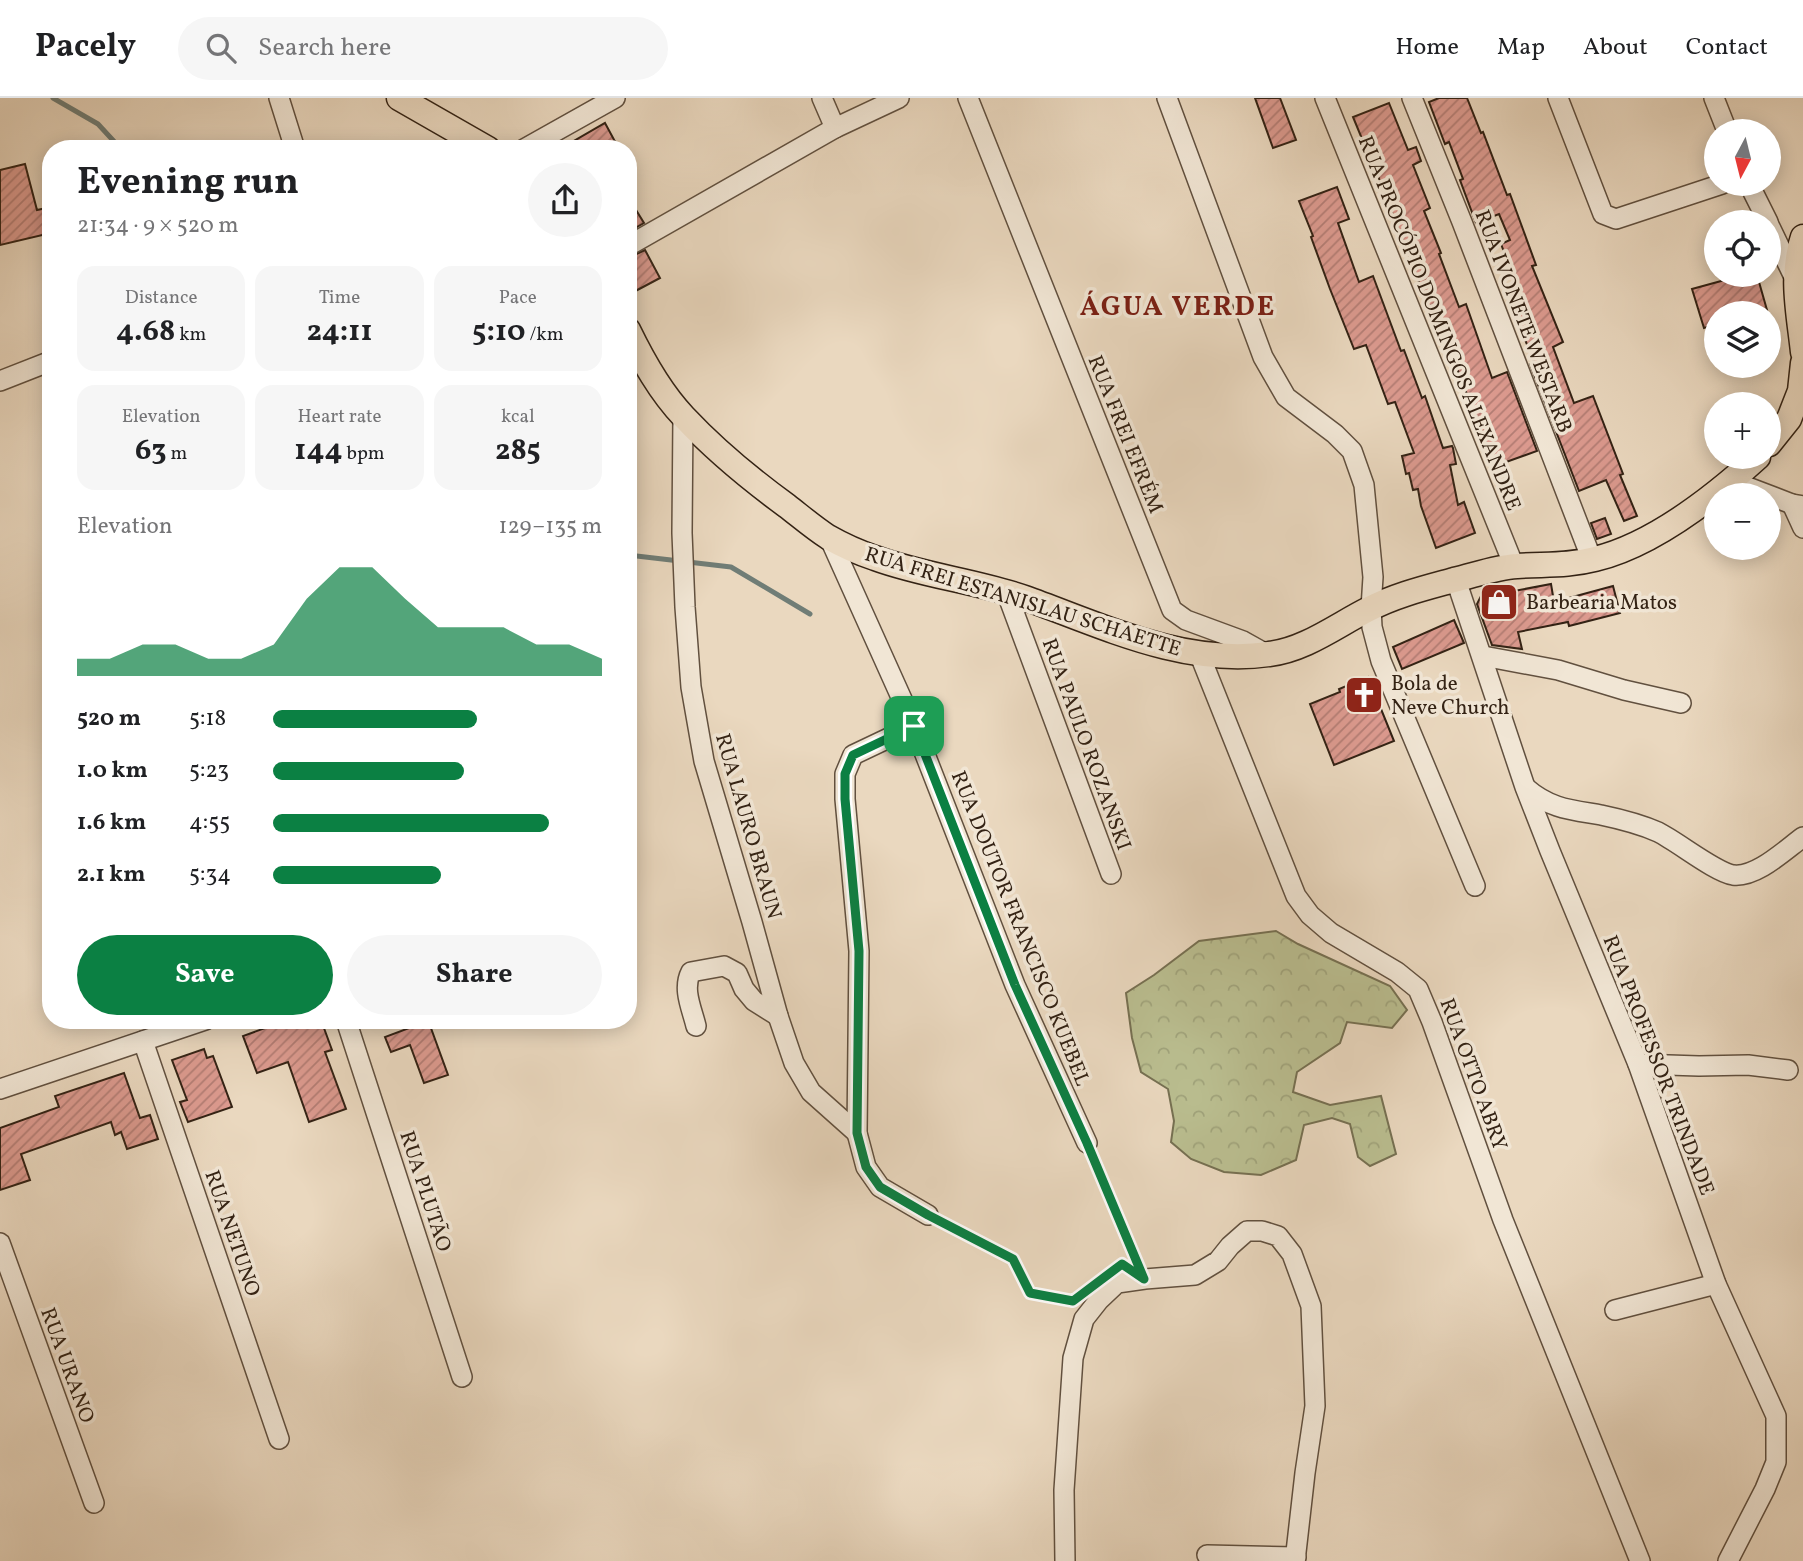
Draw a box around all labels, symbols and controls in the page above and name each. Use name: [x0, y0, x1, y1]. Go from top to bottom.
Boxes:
search box: [178, 17, 668, 80]
text: Pacely: [35, 25, 136, 71]
icon: search: [202, 29, 240, 67]
text: Search here: [258, 30, 391, 66]
text: Home: [1395, 31, 1459, 65]
text: Map: [1497, 31, 1545, 65]
text: About: [1583, 31, 1648, 65]
text: Contact: [1686, 31, 1768, 65]
north arrow: [1704, 119, 1782, 196]
map controls: [1704, 119, 1781, 560]
street label: RUA PROCÓPIO DOMINGOS ALEXANDRE: [1350, 132, 1527, 515]
text: Evening run: [77, 157, 299, 210]
button: share: [528, 163, 602, 237]
street label: RUA IVONETE WESTARB: [1467, 206, 1579, 437]
text: 21:34 · 9 × 520 m: [77, 210, 239, 242]
button: locate: [1704, 210, 1781, 287]
text: Distance: [125, 285, 198, 311]
text: Time: [319, 285, 360, 311]
text: Pace: [499, 285, 537, 311]
district label: ÁGUA VERDE: [1080, 288, 1276, 327]
button: layers: [1704, 301, 1781, 378]
text: 4.68: [116, 311, 175, 353]
text: 24:11: [306, 311, 372, 353]
text: 5:10: [472, 311, 526, 353]
text: km: [175, 322, 206, 348]
text: /km: [526, 322, 564, 348]
street label: RUA FREI EFRÉM: [1080, 351, 1170, 518]
button: +: [1704, 392, 1781, 469]
text: Elevation: [122, 404, 201, 430]
text: Heart rate: [298, 404, 381, 430]
text: kcal: [501, 404, 535, 430]
text: 63: [135, 430, 167, 472]
text: 144: [294, 430, 343, 472]
text: 285: [495, 430, 541, 472]
text: m: [167, 441, 187, 467]
text: bpm: [343, 441, 385, 467]
button: −: [1704, 483, 1781, 560]
text: Elevation: [77, 511, 173, 543]
text: 129–135 m: [499, 511, 602, 543]
street label: RUA FREI ESTANISLAU SCHAETTE: [861, 540, 1184, 664]
shop icon: Barbearia Matos: [1478, 581, 1520, 623]
place label: Barbearia Matos: [1526, 589, 1677, 618]
street label: RUA PAULO ROZANSKI: [1034, 634, 1137, 855]
place label: Bola de Neve Church: [1391, 670, 1510, 723]
church icon: Bola de Neve Church: [1343, 674, 1385, 716]
pin: [884, 696, 944, 756]
text: 520 m: [77, 703, 141, 735]
text: 5:18: [189, 703, 226, 735]
icon: arrive: [895, 707, 933, 745]
street label: RUA LAURO BRAUN: [707, 730, 788, 923]
text: 1.0 km: [77, 755, 148, 787]
text: 5:23: [189, 755, 229, 787]
street label: RUA DOUTOR FRANCISCO KUEBEL: [943, 767, 1096, 1091]
text: 1.6 km: [77, 807, 146, 839]
text: 4:55: [189, 807, 230, 839]
text: 2.1 km: [77, 859, 146, 891]
text: 5:34: [189, 859, 231, 891]
street label: RUA PROFESSOR TRINDADE: [1595, 931, 1721, 1200]
button: Save: [77, 935, 333, 1015]
button: Share: [347, 935, 602, 1015]
street label: RUA OTTO ABRY: [1432, 994, 1514, 1155]
street label: RUA PLUTÃO: [391, 1127, 458, 1256]
street label: RUA NETUNO: [196, 1166, 267, 1301]
street label: RUA URANO: [32, 1304, 101, 1427]

